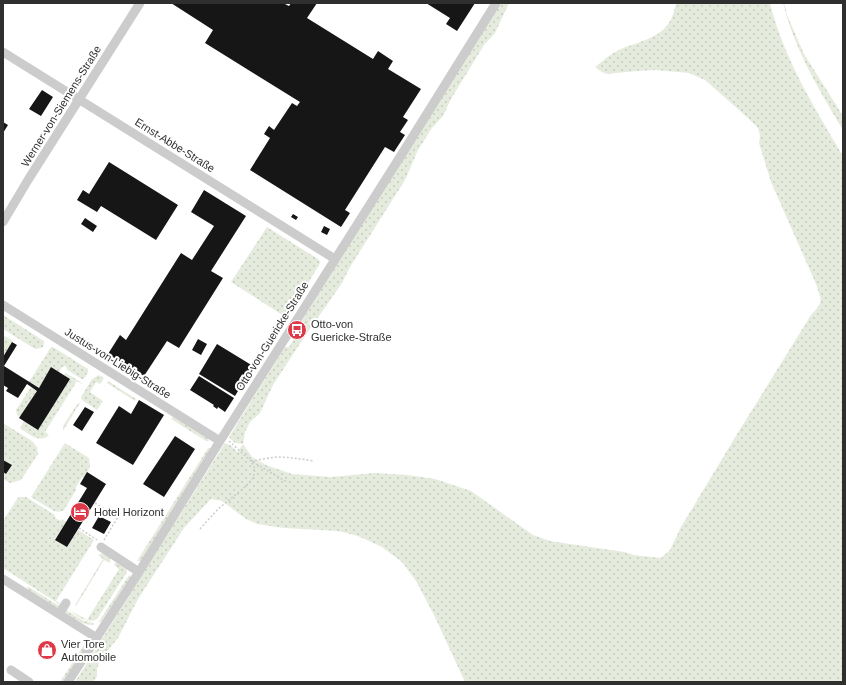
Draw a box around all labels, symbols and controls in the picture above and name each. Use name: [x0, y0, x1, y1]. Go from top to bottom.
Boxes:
street label: Werner-von-Siemens-Straße: [19, 43, 103, 169]
street label: Ernst-Abbe-Straße: [133, 116, 217, 174]
street label: Otto-von-Guericke-Straße: [233, 279, 311, 393]
place label: Otto-von Guericke-Straße: [311, 318, 392, 343]
bus stop icon: Otto-von Guericke-Straße: [286, 319, 308, 341]
street label: Justus-von-Liebig-Straße: [63, 325, 173, 401]
hotel icon: Hotel Horizont: [69, 501, 91, 523]
place label: Hotel Horizont: [94, 506, 164, 518]
place label: Vier Tore Automobile: [61, 638, 116, 663]
shop icon: Vier Tore Automobile: [36, 639, 58, 661]

